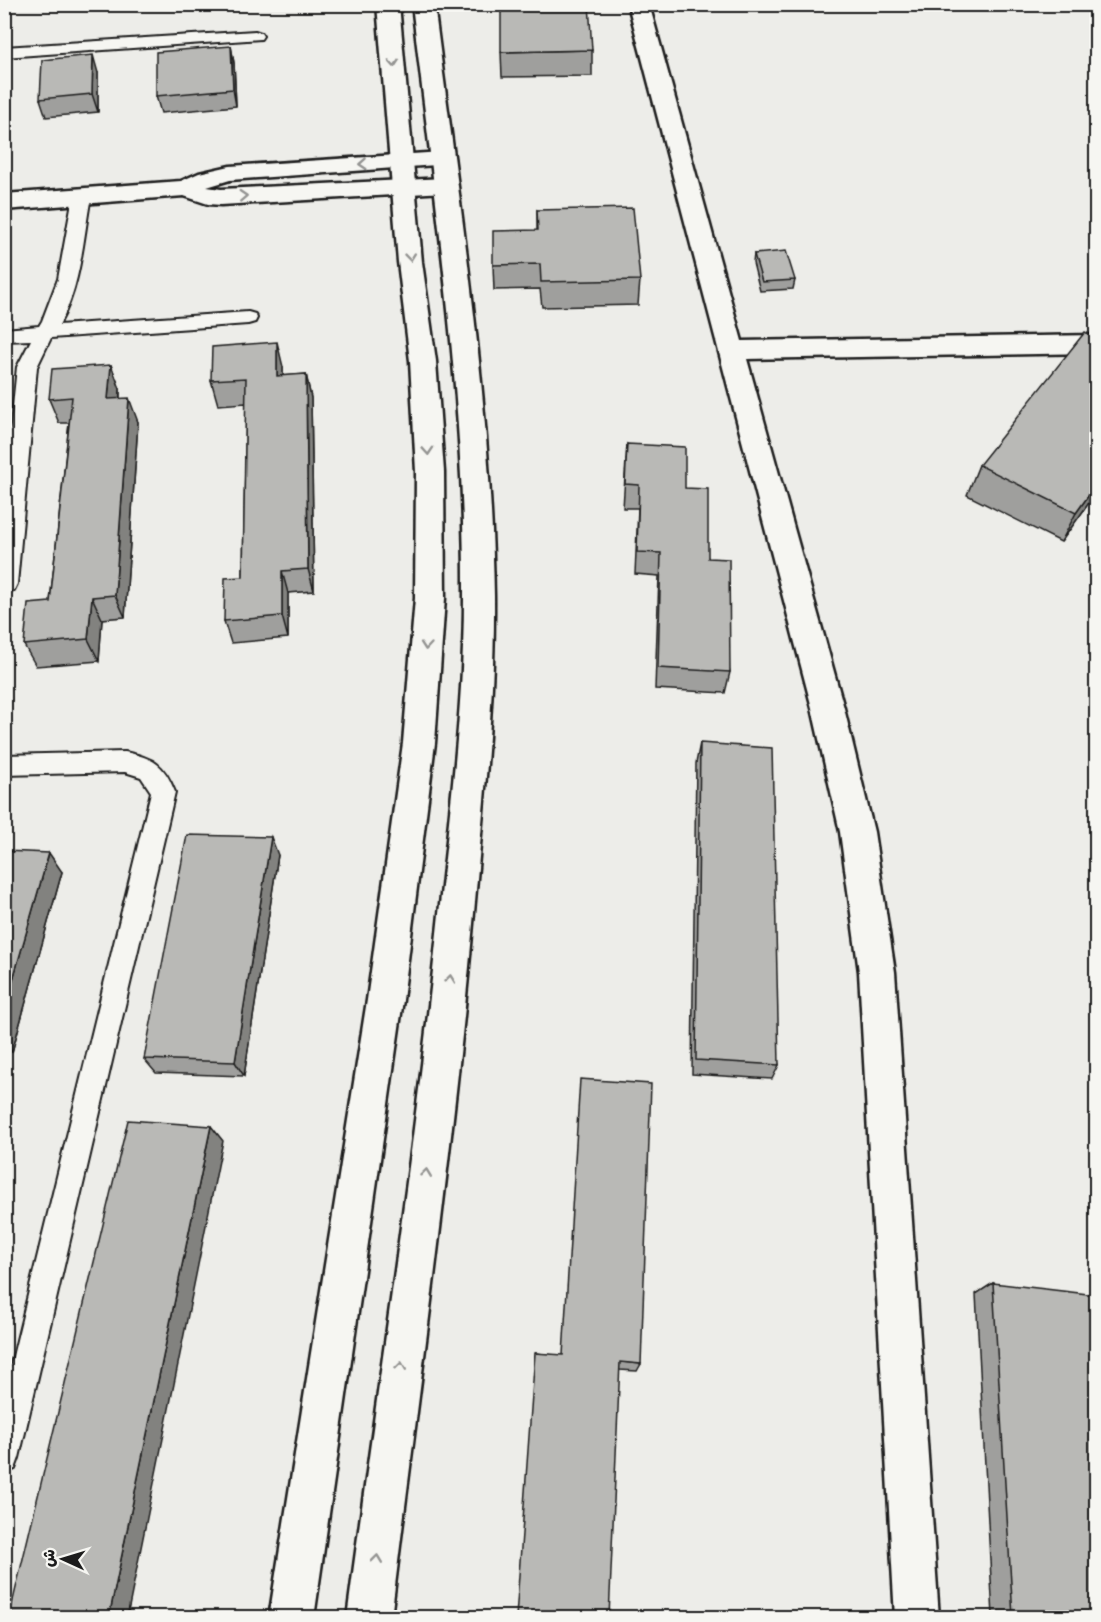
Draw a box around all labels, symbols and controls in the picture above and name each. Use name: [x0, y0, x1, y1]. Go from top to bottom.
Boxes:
one-way arrow: [387, 58, 400, 67]
one-way arrow: [358, 157, 367, 170]
one-way arrow: [239, 190, 248, 203]
one-way arrow: [403, 252, 416, 262]
one-way arrow: [422, 447, 435, 456]
one-way arrow: [420, 641, 433, 650]
one-way arrow: [443, 975, 456, 984]
one-way arrow: [419, 1168, 432, 1177]
one-way arrow: [395, 1361, 407, 1371]
north arrow: [33, 1529, 93, 1589]
text: ش: [37, 1548, 61, 1568]
one-way arrow: [370, 1555, 382, 1564]

